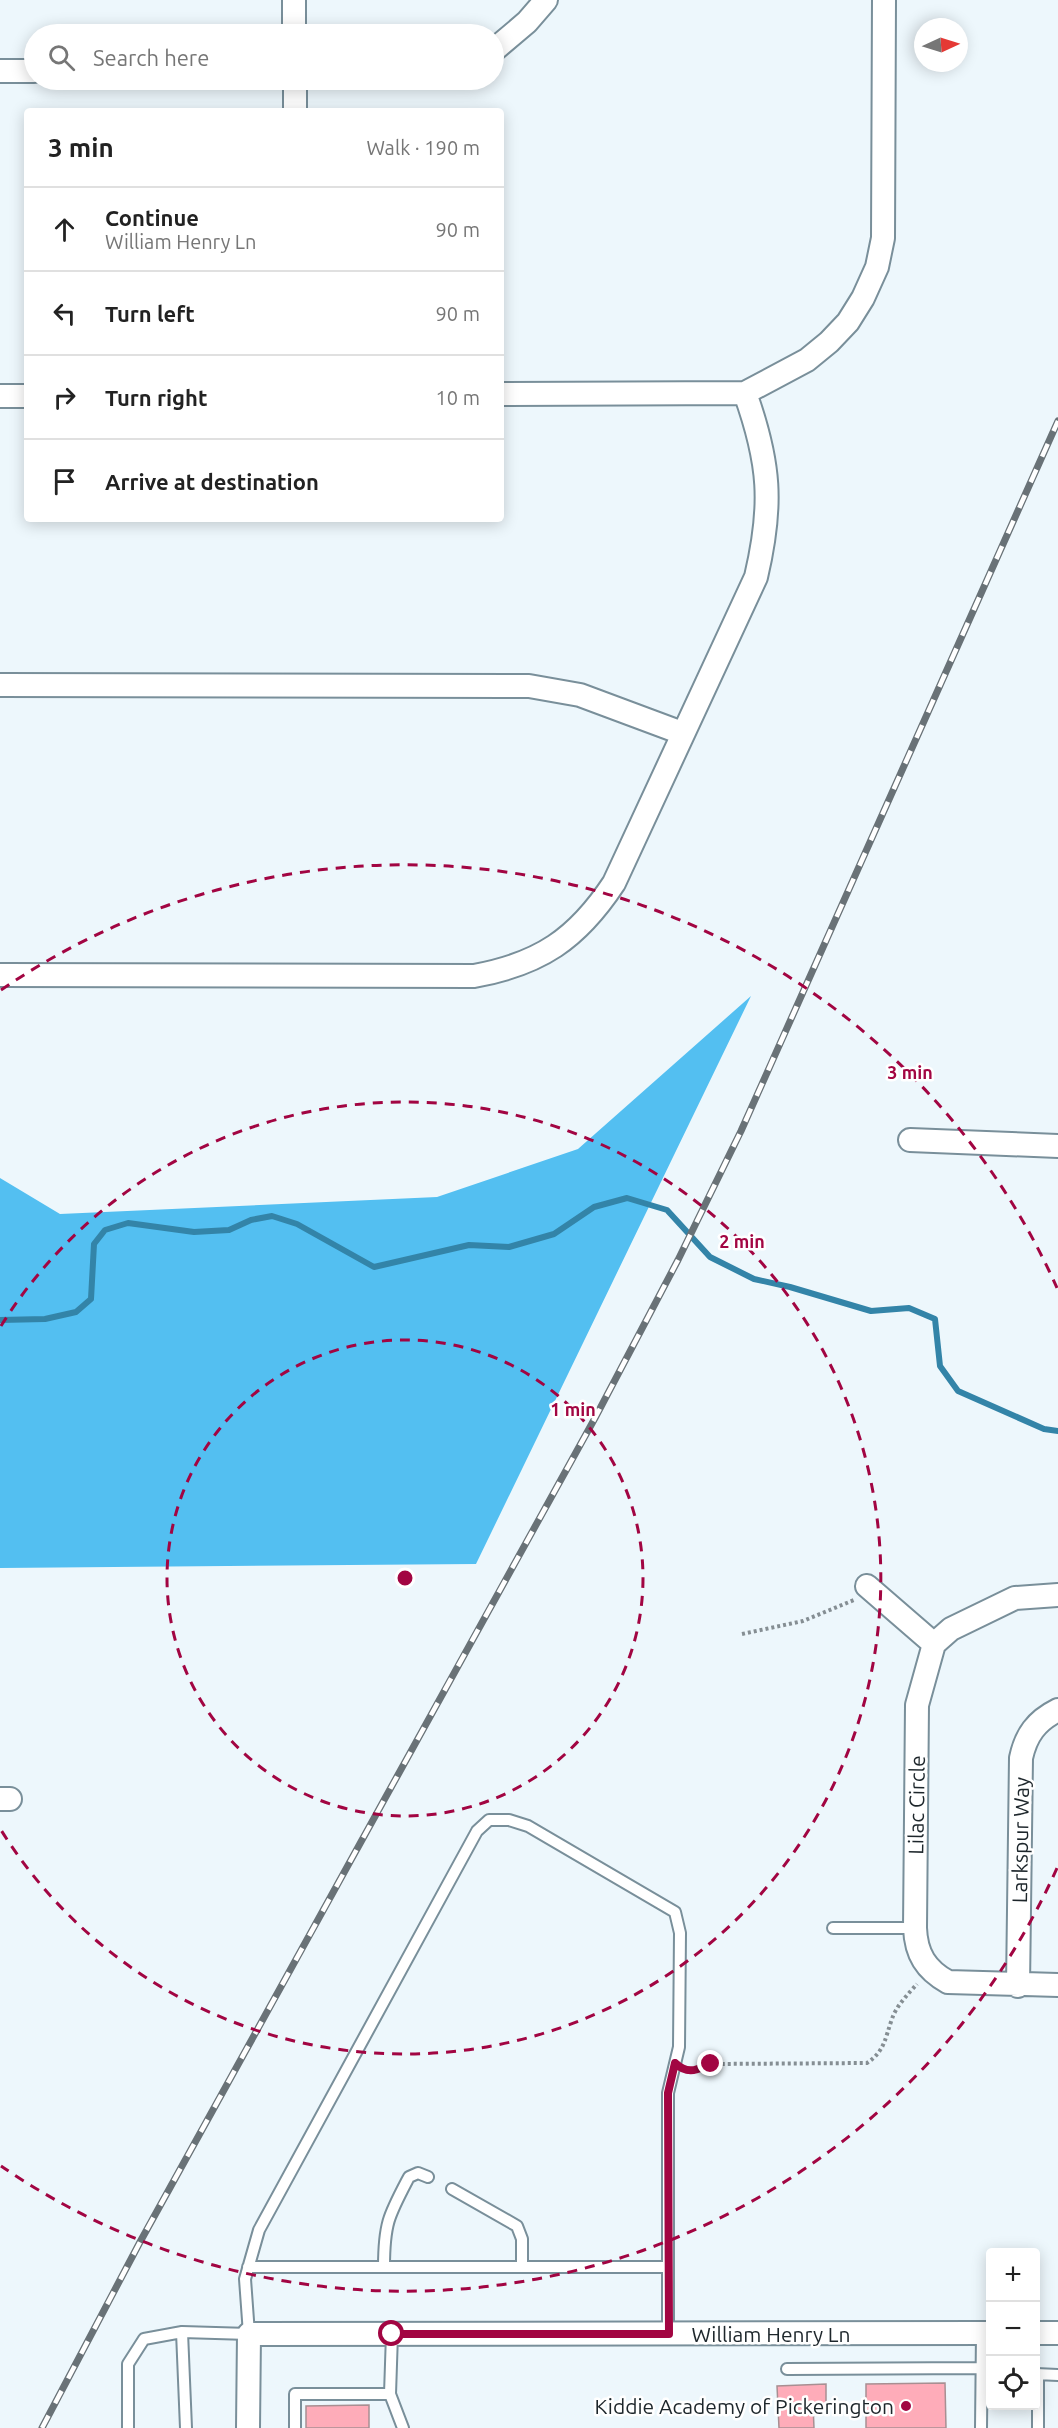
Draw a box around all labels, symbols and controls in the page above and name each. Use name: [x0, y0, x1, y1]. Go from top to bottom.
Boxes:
north arrow: [914, 18, 968, 72]
search box: [24, 24, 504, 90]
icon: search: [45, 41, 78, 74]
text: Search here: [93, 45, 209, 70]
text: 3 min: [48, 133, 114, 162]
text: Walk · 190 m: [367, 136, 480, 159]
text: Continue: [105, 205, 199, 230]
icon: ahead: [48, 213, 81, 246]
text: 90 m: [436, 218, 480, 241]
text: William Henry Ln: [105, 230, 256, 253]
icon: left: [48, 297, 81, 330]
text: Turn left: [105, 301, 195, 326]
text: 90 m: [436, 302, 480, 325]
icon: right: [48, 381, 81, 414]
text: Turn right: [105, 385, 207, 410]
text: 10 m: [436, 386, 480, 409]
icon: arrive: [48, 465, 81, 498]
text: Arrive at destination: [105, 469, 319, 494]
text: 3 min: [887, 1062, 933, 1082]
text: 2 min: [719, 1231, 765, 1251]
text: 1 min: [550, 1399, 596, 1419]
centre of rings: [395, 1568, 415, 1588]
street label: Lilac Circle: [903, 1755, 929, 1855]
street label: Larkspur Way: [1007, 1777, 1033, 1903]
route end: [697, 2050, 723, 2076]
map controls: [986, 2248, 1040, 2410]
button: +: [986, 2248, 1040, 2302]
button: −: [986, 2302, 1040, 2356]
route start: [378, 2320, 404, 2346]
street label: William Henry Ln: [691, 2322, 851, 2346]
button: locate: [986, 2356, 1040, 2410]
place label: Kiddie Academy of Pickerington: [595, 2394, 894, 2418]
marker: Kiddie Academy of Pickerington: [899, 2399, 913, 2413]

